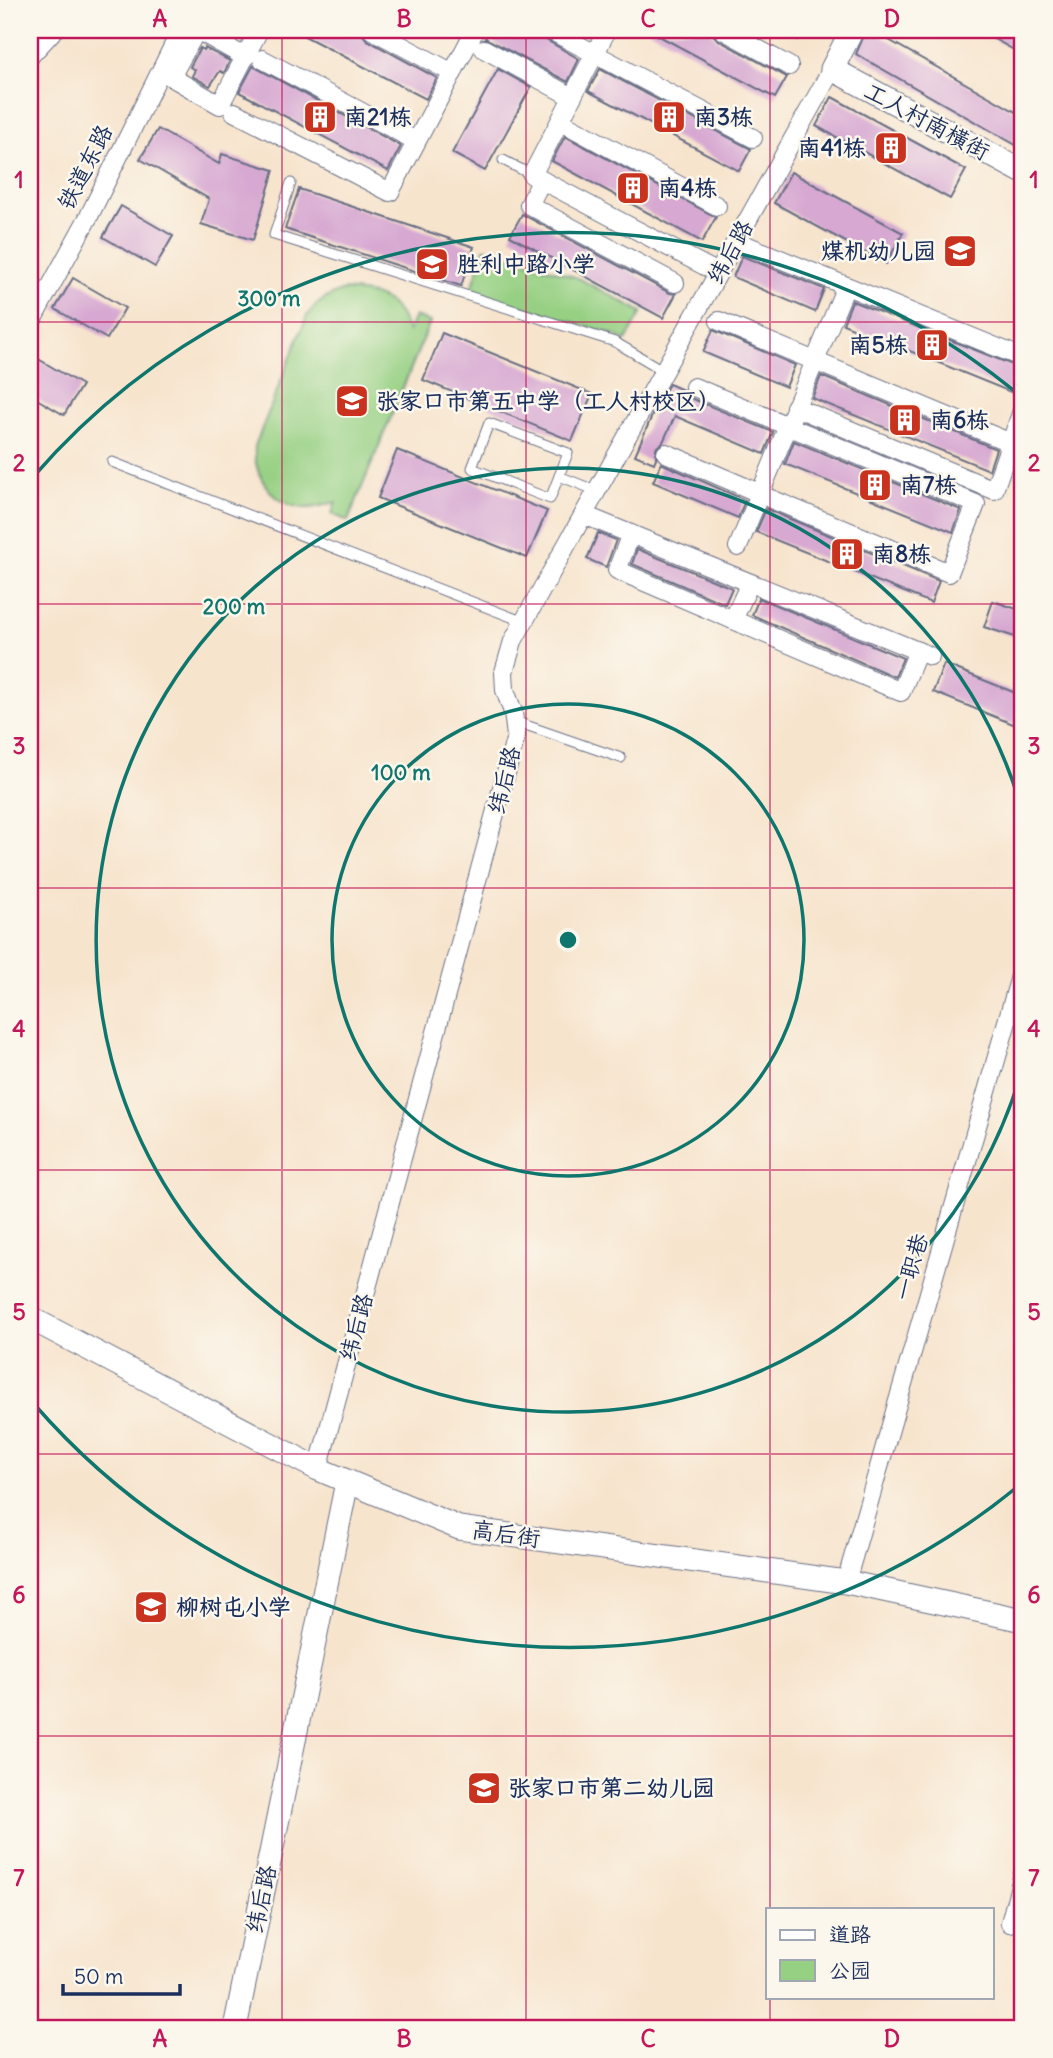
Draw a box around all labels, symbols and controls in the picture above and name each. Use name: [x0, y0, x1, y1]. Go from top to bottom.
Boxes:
text: A: [153, 4, 168, 33]
text: B: [396, 4, 412, 33]
text: C: [640, 4, 656, 33]
text: D: [884, 4, 900, 33]
street label: 工人村南横街: [860, 75, 995, 166]
building icon: 南21栋: [301, 98, 339, 136]
building icon: 南3栋: [650, 98, 688, 136]
place label: 南21栋: [344, 102, 412, 131]
place label: 南3栋: [694, 102, 753, 131]
street label: 铁道东路: [51, 119, 118, 214]
building icon: 南41栋: [872, 129, 910, 167]
place label: 南41栋: [798, 133, 866, 162]
text: 1: [14, 165, 24, 194]
text: 1: [1029, 165, 1039, 194]
building icon: 南4栋: [614, 169, 652, 207]
place label: 南4栋: [658, 173, 717, 202]
street label: 纬后路: [700, 215, 759, 289]
school or university icon: 煤机幼儿园: [941, 232, 979, 270]
place label: 煤机幼儿园: [821, 236, 936, 265]
school or university icon: 胜利中路小学: [413, 245, 451, 283]
place label: 胜利中路小学: [457, 249, 595, 278]
text: 300 m: [238, 285, 301, 312]
building icon: 南5栋: [913, 326, 951, 364]
place label: 南5栋: [849, 330, 908, 359]
school or university icon: 张家口市第五中学（工人村校区）: [333, 382, 371, 420]
place label: 张家口市第五中学（工人村校区）: [376, 386, 721, 415]
building icon: 南6栋: [886, 401, 924, 439]
place label: 南6栋: [930, 405, 989, 434]
text: 2: [13, 448, 26, 477]
text: 2: [1028, 448, 1041, 477]
building icon: 南7栋: [856, 466, 894, 504]
place label: 南7栋: [900, 470, 957, 499]
building icon: 南8栋: [828, 535, 866, 573]
place label: 南8栋: [872, 539, 931, 568]
text: 200 m: [203, 593, 266, 620]
text: 3: [12, 731, 26, 760]
text: 3: [1027, 731, 1041, 760]
street label: 纬后路: [481, 743, 526, 817]
text: 100 m: [371, 759, 431, 786]
centre of rings: [556, 928, 580, 952]
text: 4: [12, 1014, 26, 1043]
text: 4: [1027, 1014, 1041, 1043]
street label: 一职巷: [887, 1229, 934, 1304]
street label: 纬后路: [333, 1290, 378, 1364]
text: 5: [12, 1297, 26, 1326]
text: 5: [1027, 1297, 1041, 1326]
street label: 高后街: [470, 1514, 542, 1553]
text: 6: [12, 1580, 26, 1609]
text: 6: [1027, 1580, 1041, 1609]
school or university icon: 柳树屯小学: [132, 1588, 170, 1626]
place label: 柳树屯小学: [176, 1592, 291, 1621]
school or university icon: 张家口市第二幼儿园: [465, 1769, 503, 1807]
place label: 张家口市第二幼儿园: [508, 1773, 715, 1802]
street label: 纬后路: [239, 1862, 282, 1936]
text: 7: [13, 1863, 25, 1892]
text: 7: [1028, 1863, 1040, 1892]
legend: [766, 1908, 993, 1998]
text: 道路: [829, 1921, 871, 1948]
scale bar: [63, 1953, 180, 1997]
text: 公园: [829, 1957, 871, 1984]
text: 50 m: [74, 1963, 123, 1990]
text: A: [153, 2024, 168, 2053]
text: B: [396, 2024, 412, 2053]
text: C: [640, 2024, 656, 2053]
text: D: [884, 2024, 900, 2053]

